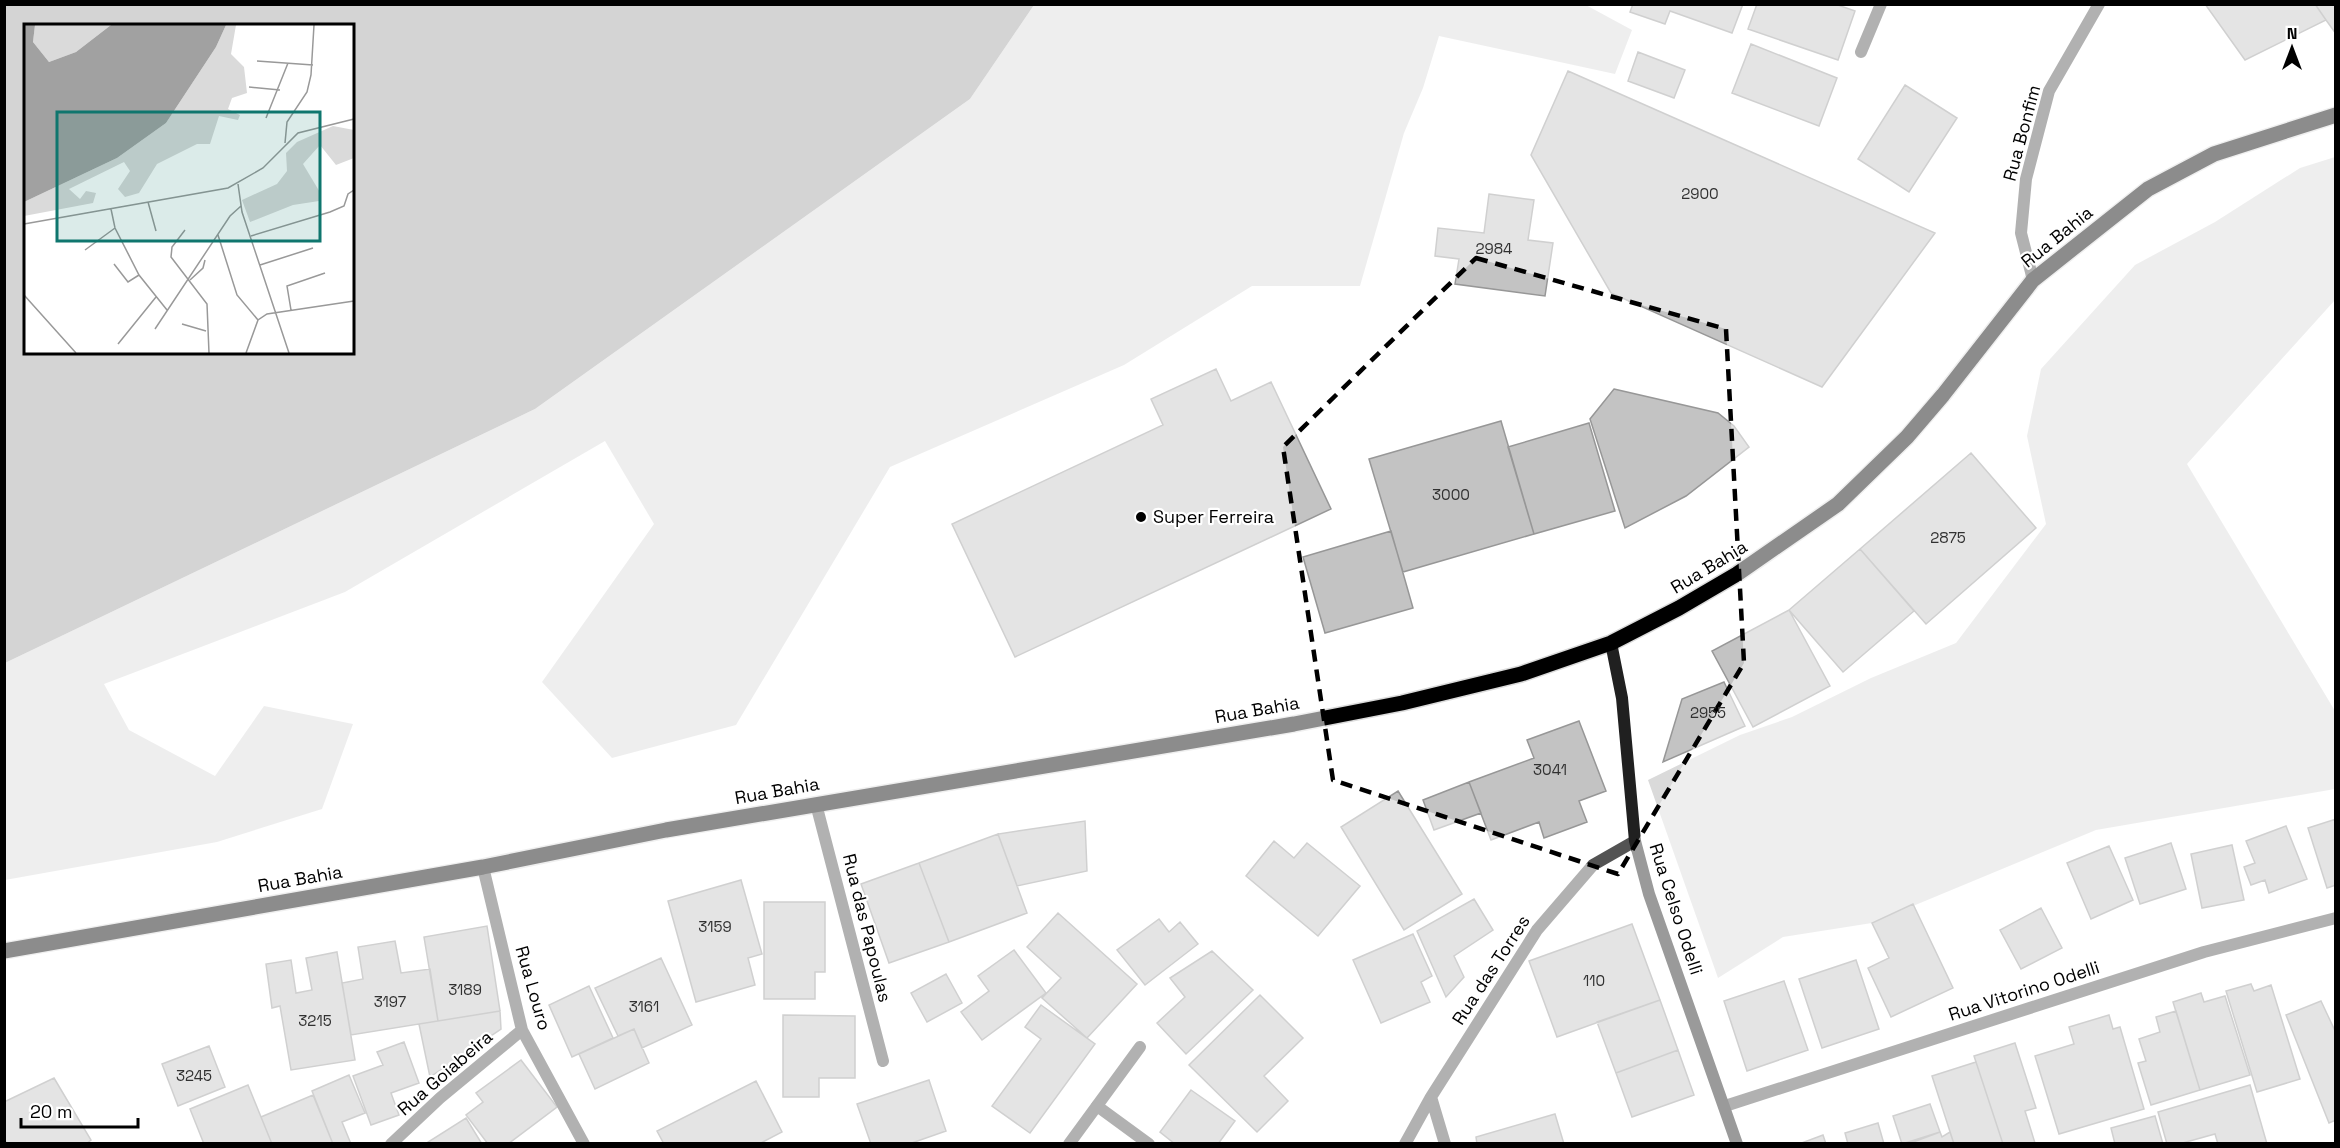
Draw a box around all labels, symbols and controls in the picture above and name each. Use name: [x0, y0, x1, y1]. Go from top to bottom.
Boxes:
north arrow: [2262, 18, 2322, 78]
text: N: [2287, 23, 2297, 44]
inset map: [24, 24, 354, 354]
street label: Rua Bonfim: [1998, 82, 2045, 183]
house number: 2900: [1681, 184, 1719, 203]
street label: Rua Bahia: [2016, 201, 2097, 272]
house number: 2984: [1476, 239, 1512, 258]
house number: 3000: [1432, 485, 1470, 504]
place label: Super Ferreira: [1153, 505, 1274, 528]
marker: Super Ferreira: [1134, 510, 1148, 524]
house number: 2875: [1930, 528, 1966, 547]
street label: Rua Bahia: [1666, 535, 1751, 598]
street label: Rua Bahia: [1213, 691, 1301, 728]
house number: 2955: [1690, 703, 1726, 722]
house number: 3041: [1533, 760, 1567, 779]
street label: Rua Bahia: [733, 772, 821, 809]
street label: Rua Celso Odelli: [1644, 840, 1709, 977]
street label: Rua das Papoulas: [838, 851, 897, 1005]
street label: Rua Bahia: [256, 860, 344, 897]
street label: Rua das Torres: [1447, 911, 1535, 1029]
house number: 3159: [698, 917, 732, 936]
street label: Rua Louro: [510, 943, 557, 1033]
street label: Rua Vitorino Odelli: [1946, 955, 2102, 1026]
house number: 110: [1583, 971, 1605, 990]
house number: 3189: [448, 980, 482, 999]
house number: 3197: [374, 992, 406, 1011]
house number: 3161: [629, 997, 659, 1016]
house number: 3215: [298, 1011, 332, 1030]
street label: Rua Goiabeira: [392, 1025, 497, 1120]
house number: 3245: [176, 1066, 212, 1085]
scale bar: [21, 1091, 138, 1129]
text: 20 m: [30, 1100, 73, 1123]

